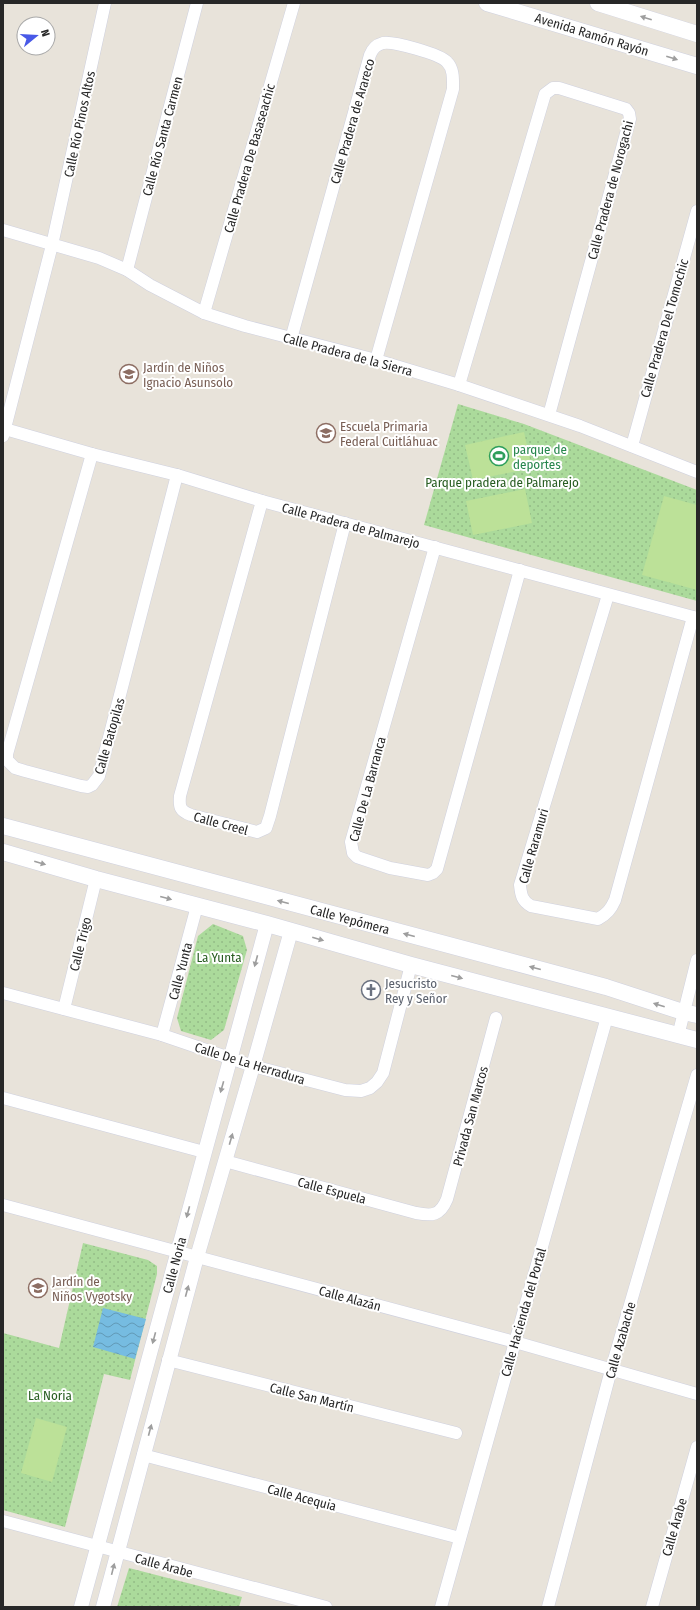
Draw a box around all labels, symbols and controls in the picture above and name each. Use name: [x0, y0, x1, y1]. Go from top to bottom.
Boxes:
street label: Avenida Ramón Rayón: [533, 10, 651, 59]
one-way arrow: [640, 15, 652, 21]
north arrow: [16, 16, 56, 56]
text: N: [38, 28, 52, 38]
one-way arrow: [666, 55, 678, 61]
street label: Calle Pradera de Arareco: [327, 57, 378, 185]
street label: Calle Río Pinos Altos: [61, 69, 98, 179]
street label: Calle Río Santa Carmen: [139, 75, 186, 198]
street label: Calle Pradera De Basaseachic: [221, 81, 278, 235]
street label: Calle Pradera de Norogachi: [585, 119, 636, 261]
street label: Calle Pradera Del Tomochic: [637, 257, 692, 399]
street label: Calle Pradera de la Sierra: [281, 330, 414, 379]
place label: Jardín de Niños Ignacio Asunsolo: [143, 360, 233, 390]
school or university icon: Jardín de Niños Ignacio Asunsolo: [118, 363, 140, 385]
place label: Escuela Primaria Federal Cuitláhuac: [340, 419, 438, 449]
school or university icon: Escuela Primaria Federal Cuitláhuac: [315, 422, 337, 444]
place label: parque de deportes: [513, 442, 567, 472]
sports icon: parque de deportes: [488, 445, 510, 467]
park label: Parque pradera de Palmarejo: [425, 475, 579, 490]
street label: Calle Pradera de Palmarejo: [280, 500, 422, 551]
street label: Calle Batopilas: [91, 696, 128, 776]
street label: Calle De La Barranca: [346, 735, 389, 843]
street label: Calle Raramuri: [516, 807, 551, 885]
street label: Calle Creel: [192, 809, 250, 838]
one-way arrow: [35, 860, 47, 866]
one-way arrow: [160, 895, 172, 901]
one-way arrow: [277, 899, 289, 905]
street label: Calle Yepómera: [308, 902, 391, 937]
street label: Calle Trigo: [67, 915, 94, 973]
one-way arrow: [403, 932, 415, 938]
one-way arrow: [312, 936, 324, 942]
street label: Calle Yunta: [166, 941, 195, 1002]
park label: La Yunta: [196, 950, 242, 965]
one-way arrow: [253, 955, 259, 968]
one-way arrow: [528, 965, 541, 971]
one-way arrow: [451, 975, 463, 981]
place label: Jesucristo Rey y Señor: [385, 976, 448, 1006]
church icon: Jesucristo Rey y Señor: [360, 979, 382, 1001]
one-way arrow: [653, 1001, 665, 1007]
street label: Calle De La Herradura: [193, 1040, 307, 1087]
street label: Privada San Marcos: [450, 1064, 491, 1168]
one-way arrow: [219, 1081, 225, 1093]
one-way arrow: [228, 1133, 234, 1145]
street label: Calle Espuela: [296, 1174, 368, 1207]
one-way arrow: [185, 1206, 191, 1218]
street label: Calle Noria: [160, 1235, 189, 1295]
street label: Calle Hacienda del Portal: [498, 1245, 549, 1378]
place label: Jardín de Niños Vygotsky: [52, 1274, 132, 1304]
school or university icon: Jardín de Niños Vygotsky: [27, 1277, 49, 1299]
street label: Calle Alazán: [317, 1283, 383, 1314]
one-way arrow: [184, 1285, 190, 1297]
street label: Calle Azabache: [602, 1300, 639, 1380]
one-way arrow: [151, 1332, 157, 1344]
street label: Calle San Martín: [268, 1380, 356, 1415]
park label: La Noria: [28, 1388, 72, 1403]
one-way arrow: [147, 1424, 153, 1436]
street label: Calle Acequia: [266, 1481, 338, 1514]
street label: Calle Árabe: [659, 1496, 690, 1558]
street label: Calle Árabe: [133, 1551, 195, 1580]
one-way arrow: [110, 1563, 116, 1575]

